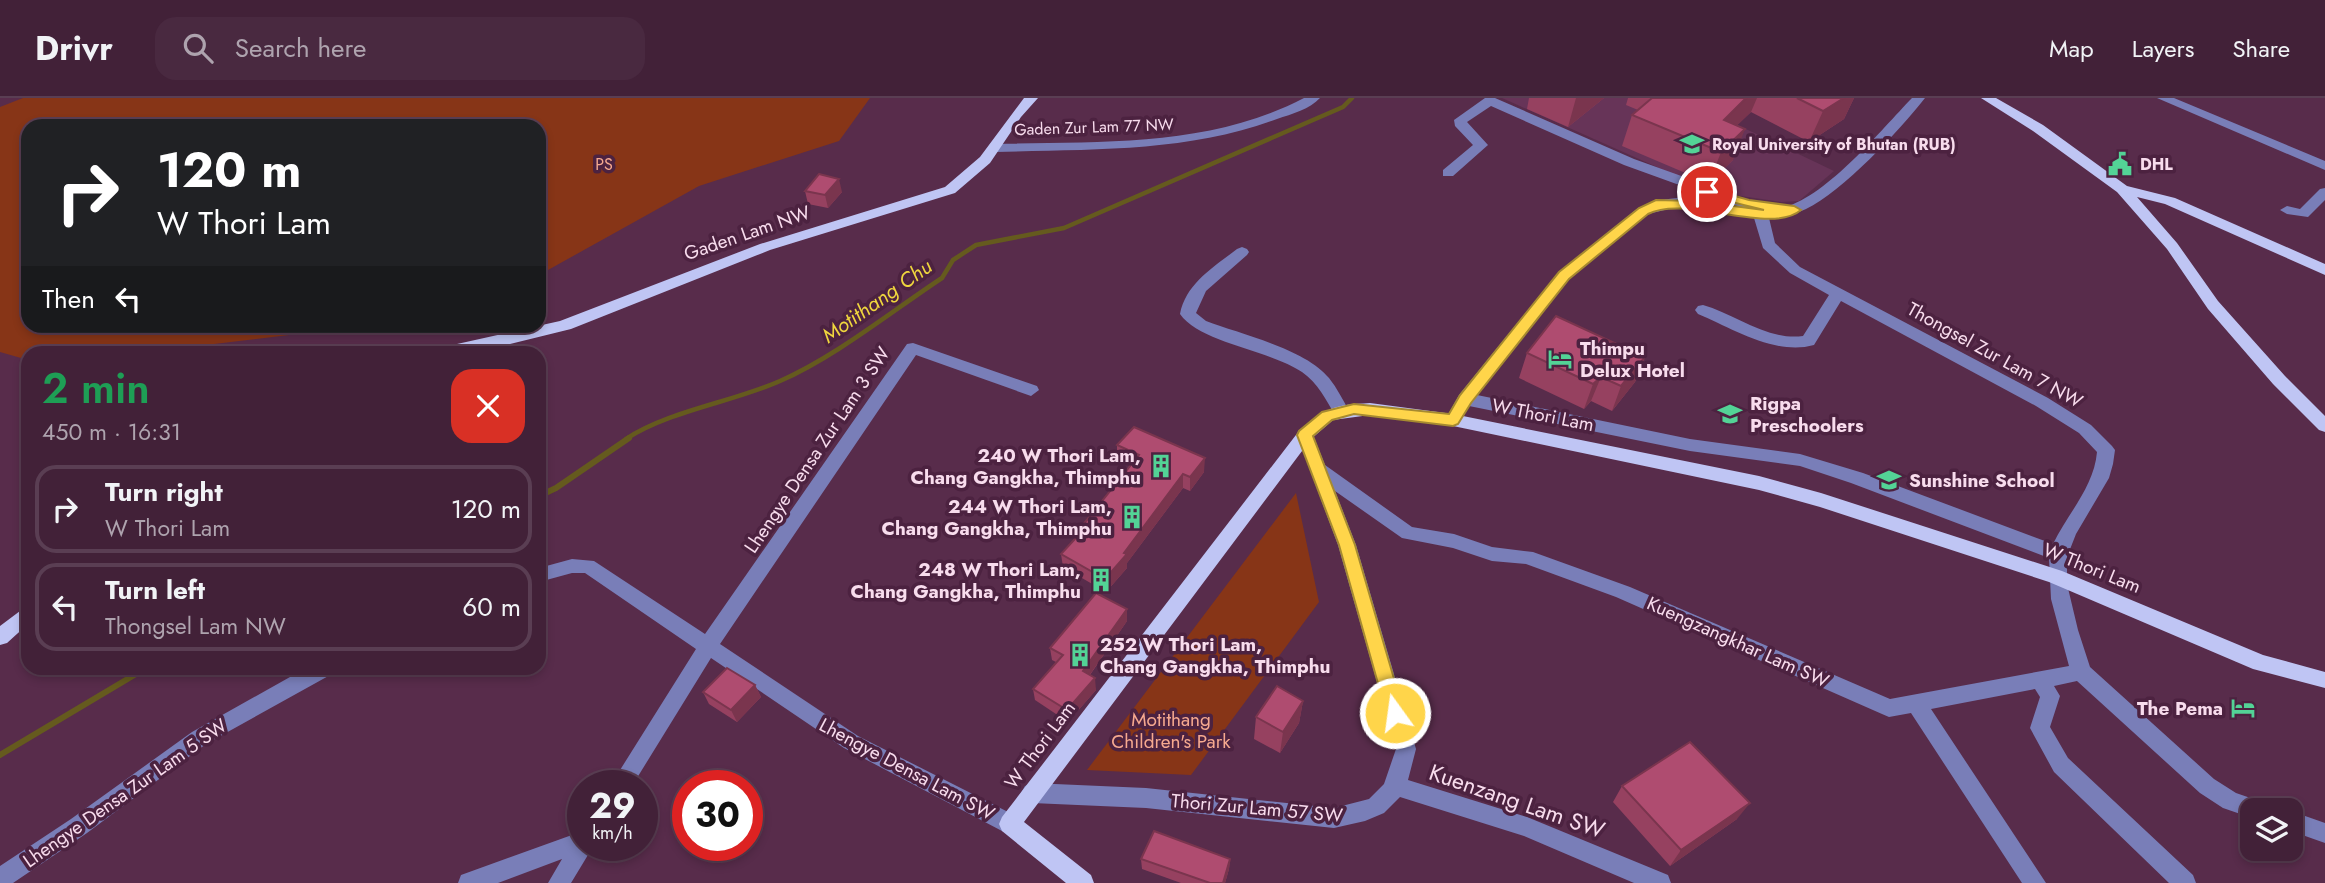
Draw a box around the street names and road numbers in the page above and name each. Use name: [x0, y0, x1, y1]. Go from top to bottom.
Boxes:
street label: Gaden Zur Lam 77 NW: [1014, 113, 1174, 141]
street label: Gaden Lam NW: [680, 199, 814, 267]
street label: Thongsel Zur Lam 7 NW: [1902, 295, 2088, 415]
street label: Lhengye Densa Zur Lam 3 SW: [738, 341, 896, 558]
street label: W Thori Lam: [1490, 392, 1596, 438]
street label: W Thori Lam: [2039, 536, 2145, 600]
street label: Kuengzangkhar Lam SW: [1643, 590, 1833, 694]
street label: W Thori Lam: [998, 696, 1082, 794]
street label: Lhengye Densa Lam SW: [814, 711, 1000, 827]
street label: Lhengye Densa Zur Lam 5 SW: [17, 712, 233, 874]
street label: Kuenzang Lam SW: [1425, 755, 1610, 847]
street label: Thori Zur Lam 57 SW: [1170, 787, 1344, 829]

